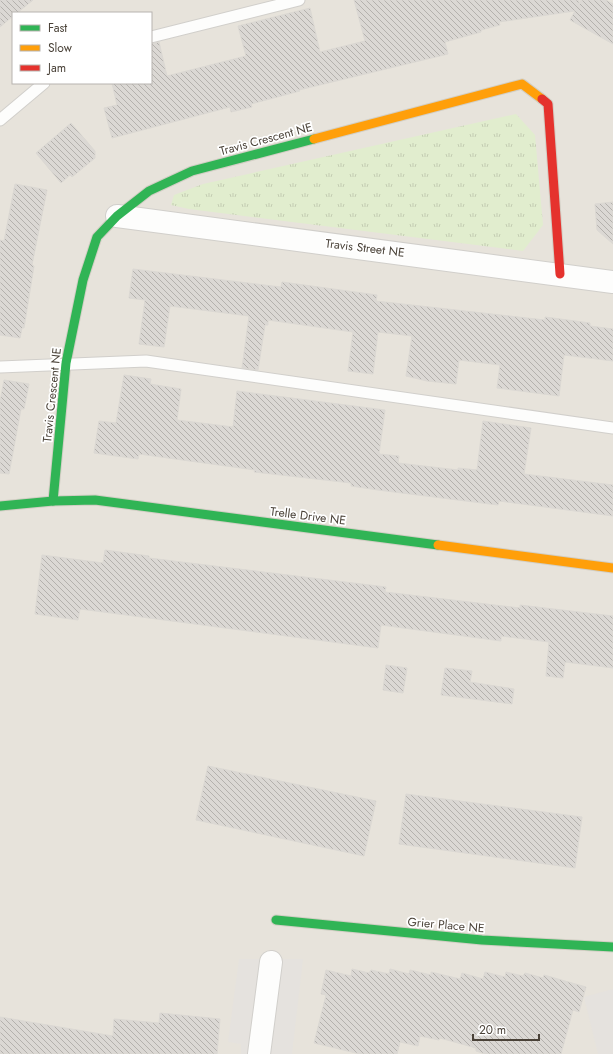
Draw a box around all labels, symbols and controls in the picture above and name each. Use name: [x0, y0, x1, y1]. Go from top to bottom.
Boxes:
legend: [12, 12, 152, 84]
text: Fast: [48, 19, 67, 37]
text: Slow: [48, 39, 73, 57]
text: Jam: [46, 59, 66, 77]
street label: Travis Crescent NE: [218, 118, 314, 160]
street label: Travis Street NE: [324, 234, 406, 262]
street label: Travis Crescent NE: [38, 347, 66, 443]
street label: Trelle Drive NE: [269, 502, 347, 530]
street label: Grier Place NE: [407, 913, 485, 937]
scale bar: [473, 1016, 539, 1042]
text: 20 m: [479, 1021, 506, 1039]

